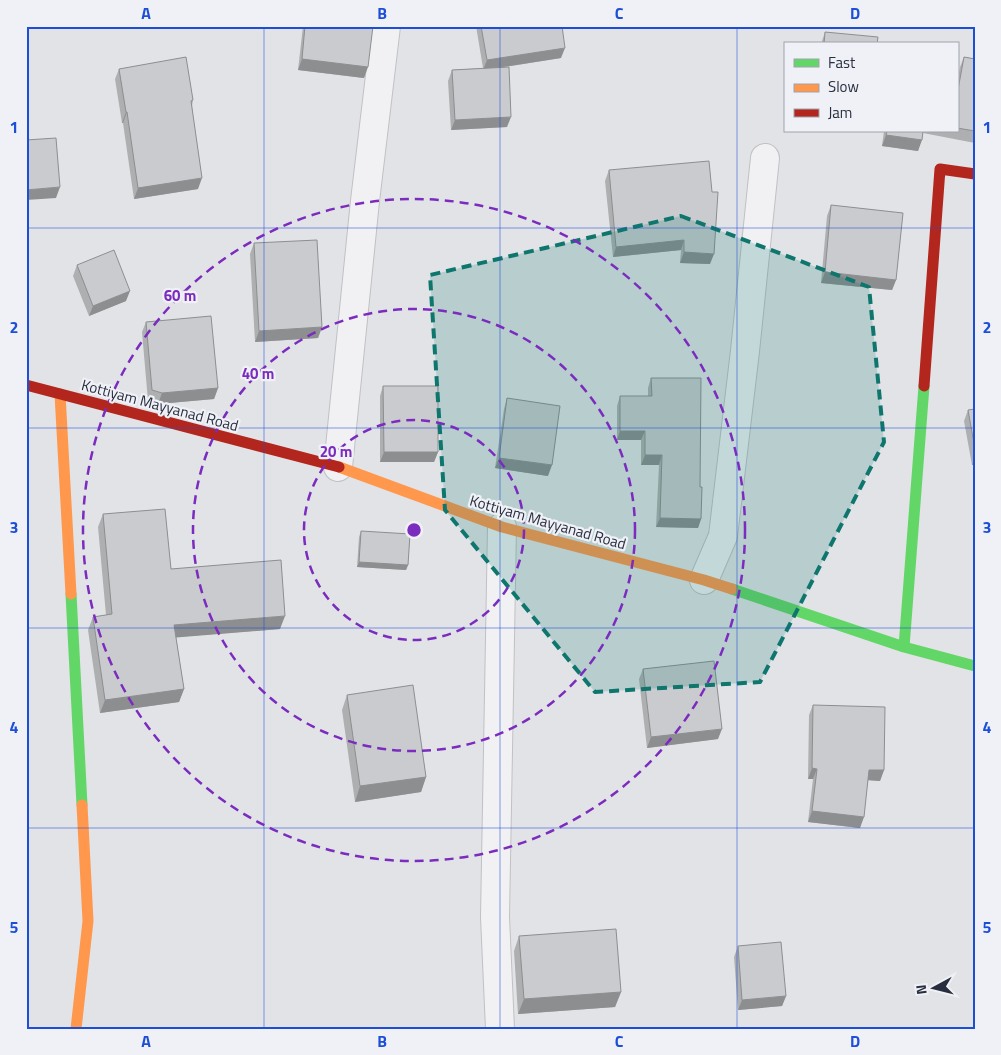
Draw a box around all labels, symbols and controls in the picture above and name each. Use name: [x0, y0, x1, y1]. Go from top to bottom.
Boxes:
text: A: [141, 1, 151, 25]
text: B: [377, 1, 387, 25]
text: C: [615, 1, 624, 25]
text: D: [850, 1, 860, 25]
legend: [784, 42, 958, 132]
text: Fast: [828, 51, 856, 74]
text: Slow: [828, 75, 859, 98]
text: Jam: [828, 101, 852, 124]
text: 1: [10, 115, 18, 139]
text: 1: [983, 115, 991, 139]
text: 60 m: [164, 284, 196, 307]
text: 2: [10, 315, 18, 339]
text: 2: [983, 315, 991, 339]
text: 40 m: [242, 362, 274, 385]
street label: Kottiyam Mayyanad Road: [79, 373, 241, 437]
text: 20 m: [320, 440, 352, 463]
street label: Kottiyam Mayyanad Road: [467, 489, 629, 555]
text: 3: [10, 515, 18, 539]
text: 3: [983, 515, 991, 539]
centre of rings: [405, 521, 423, 539]
text: 4: [10, 715, 19, 739]
text: 4: [983, 715, 992, 739]
text: 5: [10, 915, 19, 939]
text: 5: [983, 915, 992, 939]
north arrow: [908, 962, 958, 1012]
text: N: [910, 984, 932, 996]
text: A: [141, 1029, 151, 1053]
text: B: [377, 1029, 387, 1053]
text: C: [615, 1029, 624, 1053]
text: D: [850, 1029, 860, 1053]

